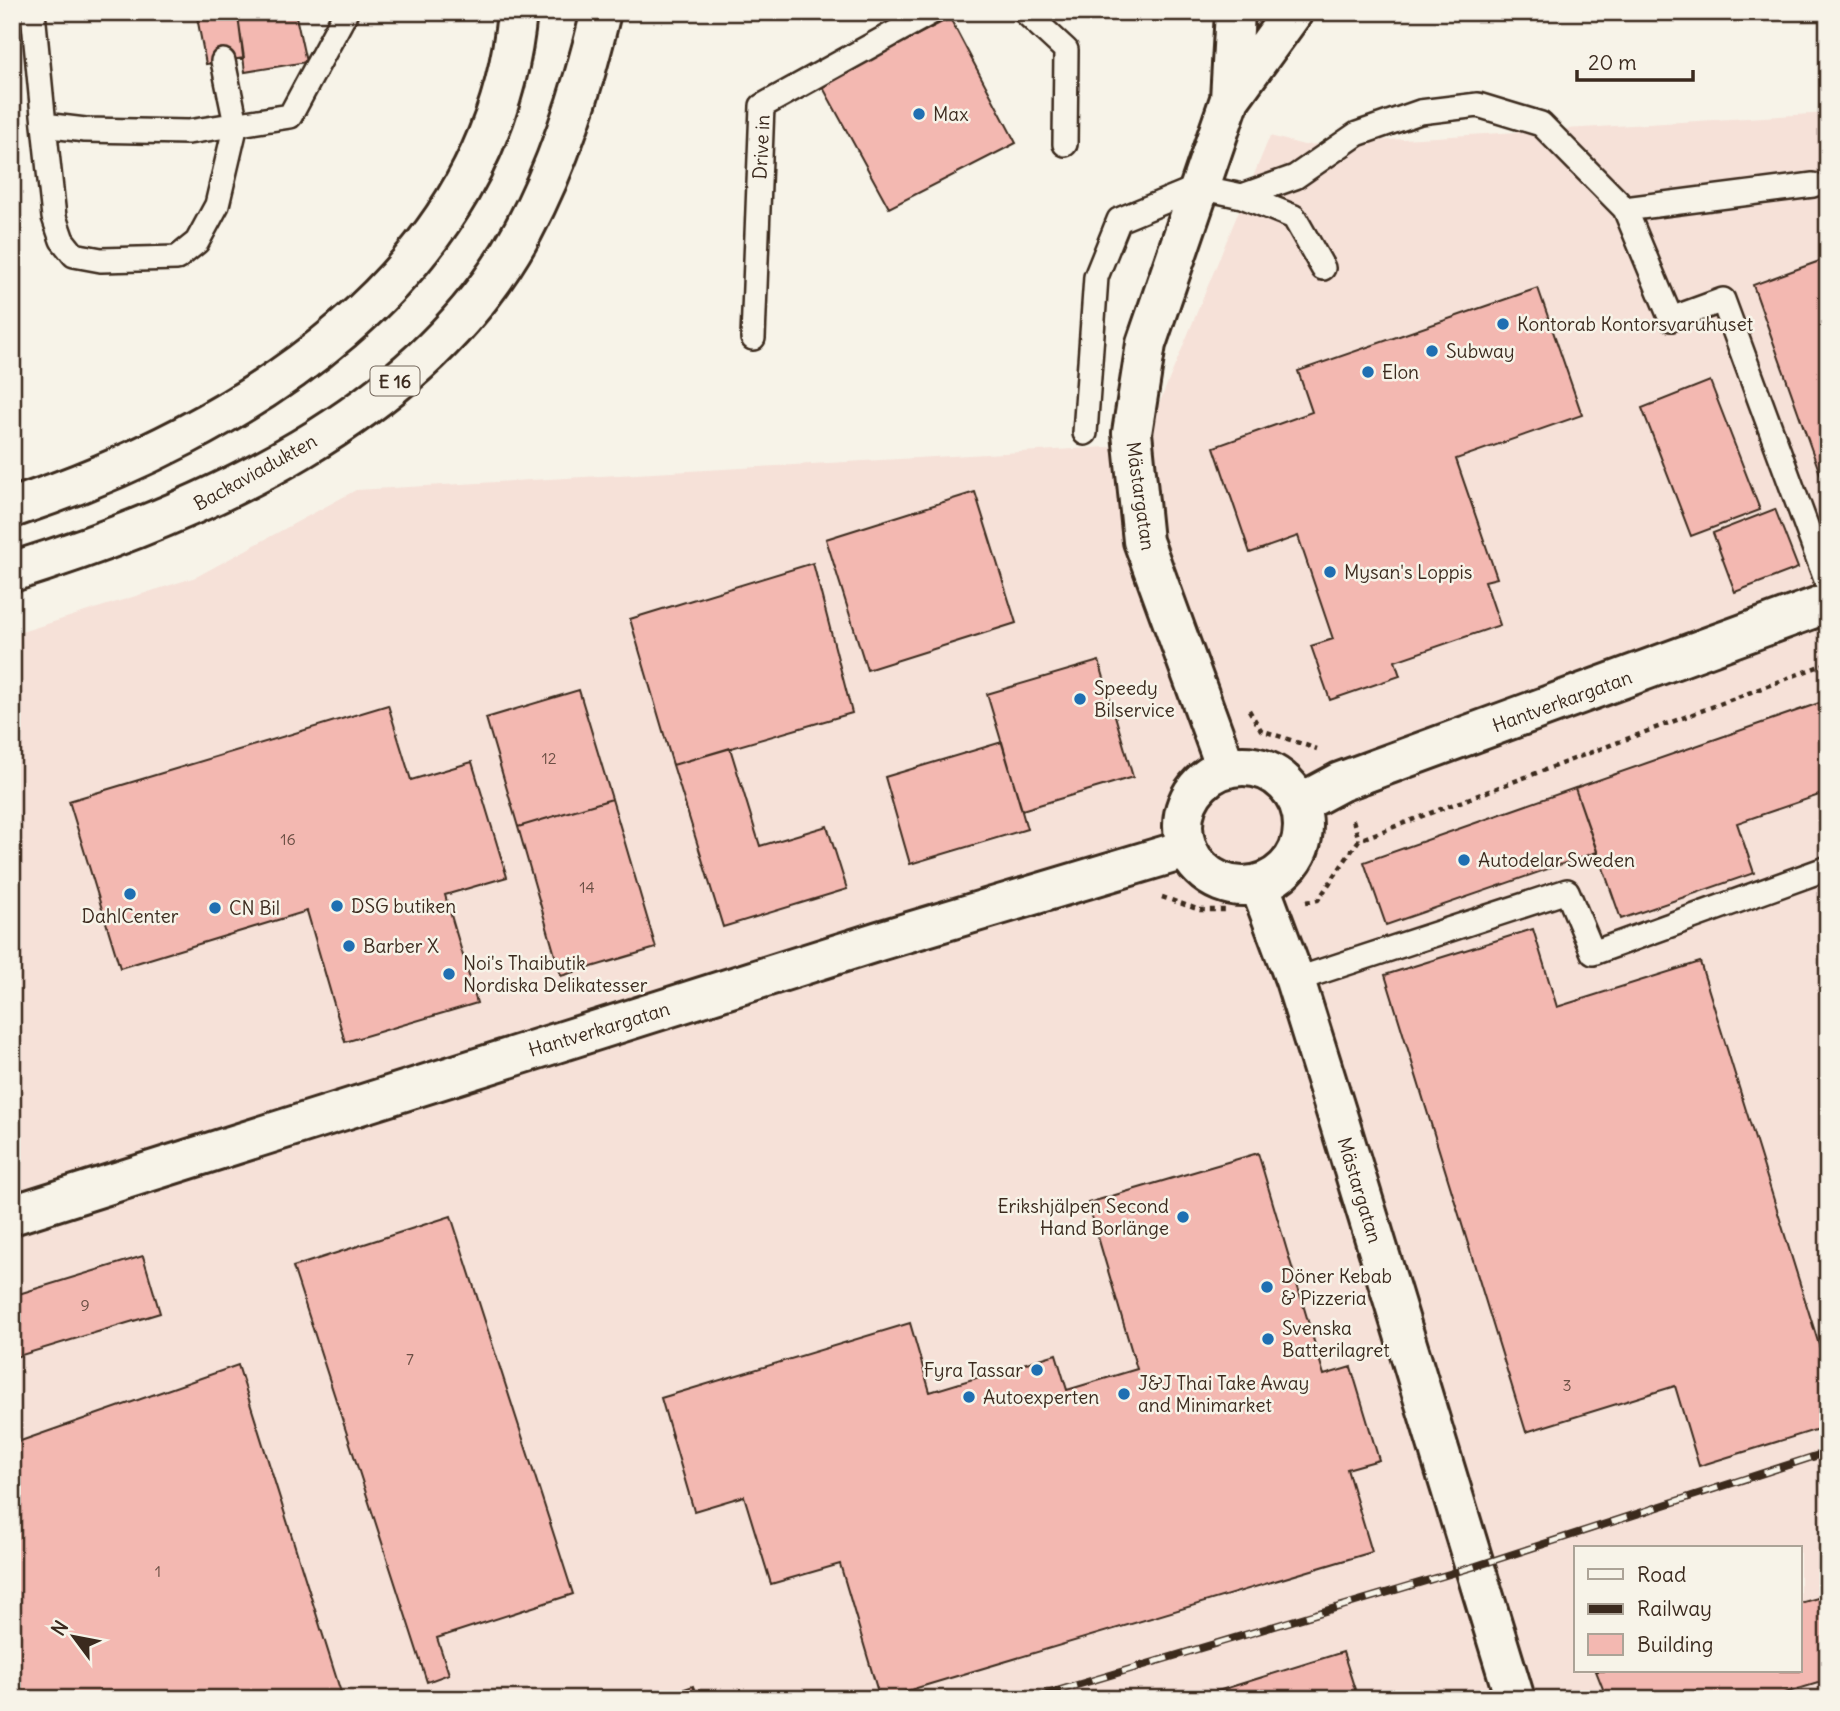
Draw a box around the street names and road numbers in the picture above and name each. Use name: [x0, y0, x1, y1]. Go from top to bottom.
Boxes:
street label: Drive in: [747, 114, 775, 180]
road number: E 16: [370, 366, 420, 396]
street label: Backaviadukten: [189, 428, 321, 516]
street label: Mästargatan: [1122, 440, 1160, 552]
street label: Hantverkargatan: [1489, 665, 1635, 737]
street label: Hantverkargatan: [525, 996, 673, 1062]
street label: Mästargatan: [1333, 1134, 1387, 1246]

